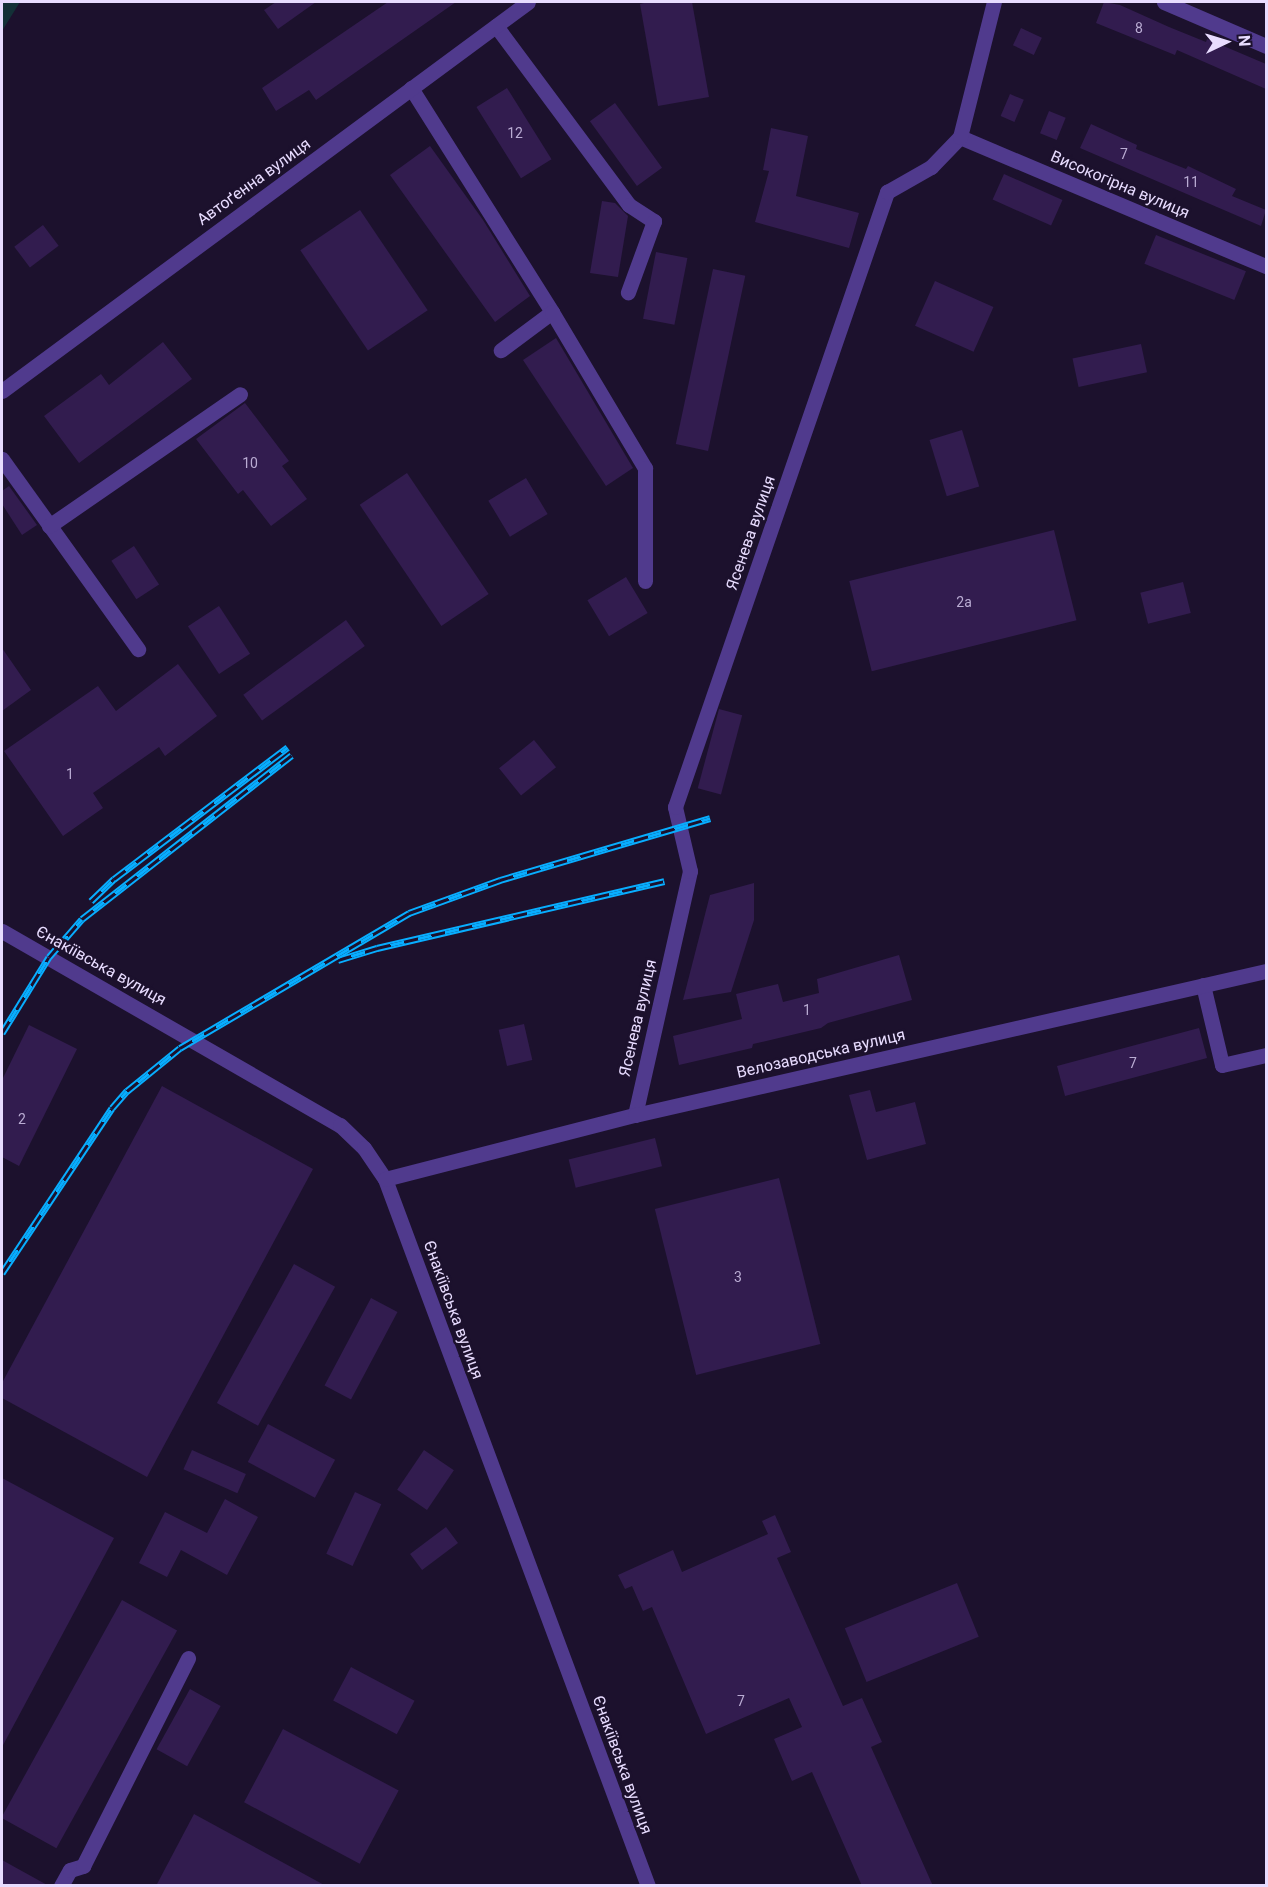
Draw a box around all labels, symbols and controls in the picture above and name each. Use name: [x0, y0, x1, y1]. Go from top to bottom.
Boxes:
north arrow: [1196, 12, 1256, 72]
house number: 8: [1135, 20, 1143, 36]
text: N: [1235, 34, 1254, 47]
house number: 12: [507, 125, 523, 141]
street label: Автоґенна вулиця: [193, 134, 315, 230]
house number: 7: [1120, 146, 1128, 162]
street label: Високогірна вулиця: [1048, 147, 1192, 223]
house number: 11: [1183, 174, 1199, 190]
house number: 10: [242, 455, 258, 471]
street label: Ясенева вулиця: [722, 473, 780, 593]
house number: 2а: [956, 594, 972, 610]
house number: 1: [66, 766, 74, 782]
street label: Єнакіївська вулиця: [33, 922, 169, 1010]
street label: Ясенева вулиця: [615, 958, 661, 1078]
house number: 1: [803, 1002, 811, 1018]
street label: Велозаводська вулиця: [735, 1025, 907, 1083]
house number: 7: [1129, 1055, 1137, 1071]
house number: 2: [18, 1111, 26, 1127]
street label: Єнакіївська вулиця: [419, 1238, 487, 1382]
house number: 3: [734, 1269, 742, 1285]
street label: Єнакіївська вулиця: [588, 1693, 656, 1837]
house number: 7: [737, 1693, 745, 1709]

